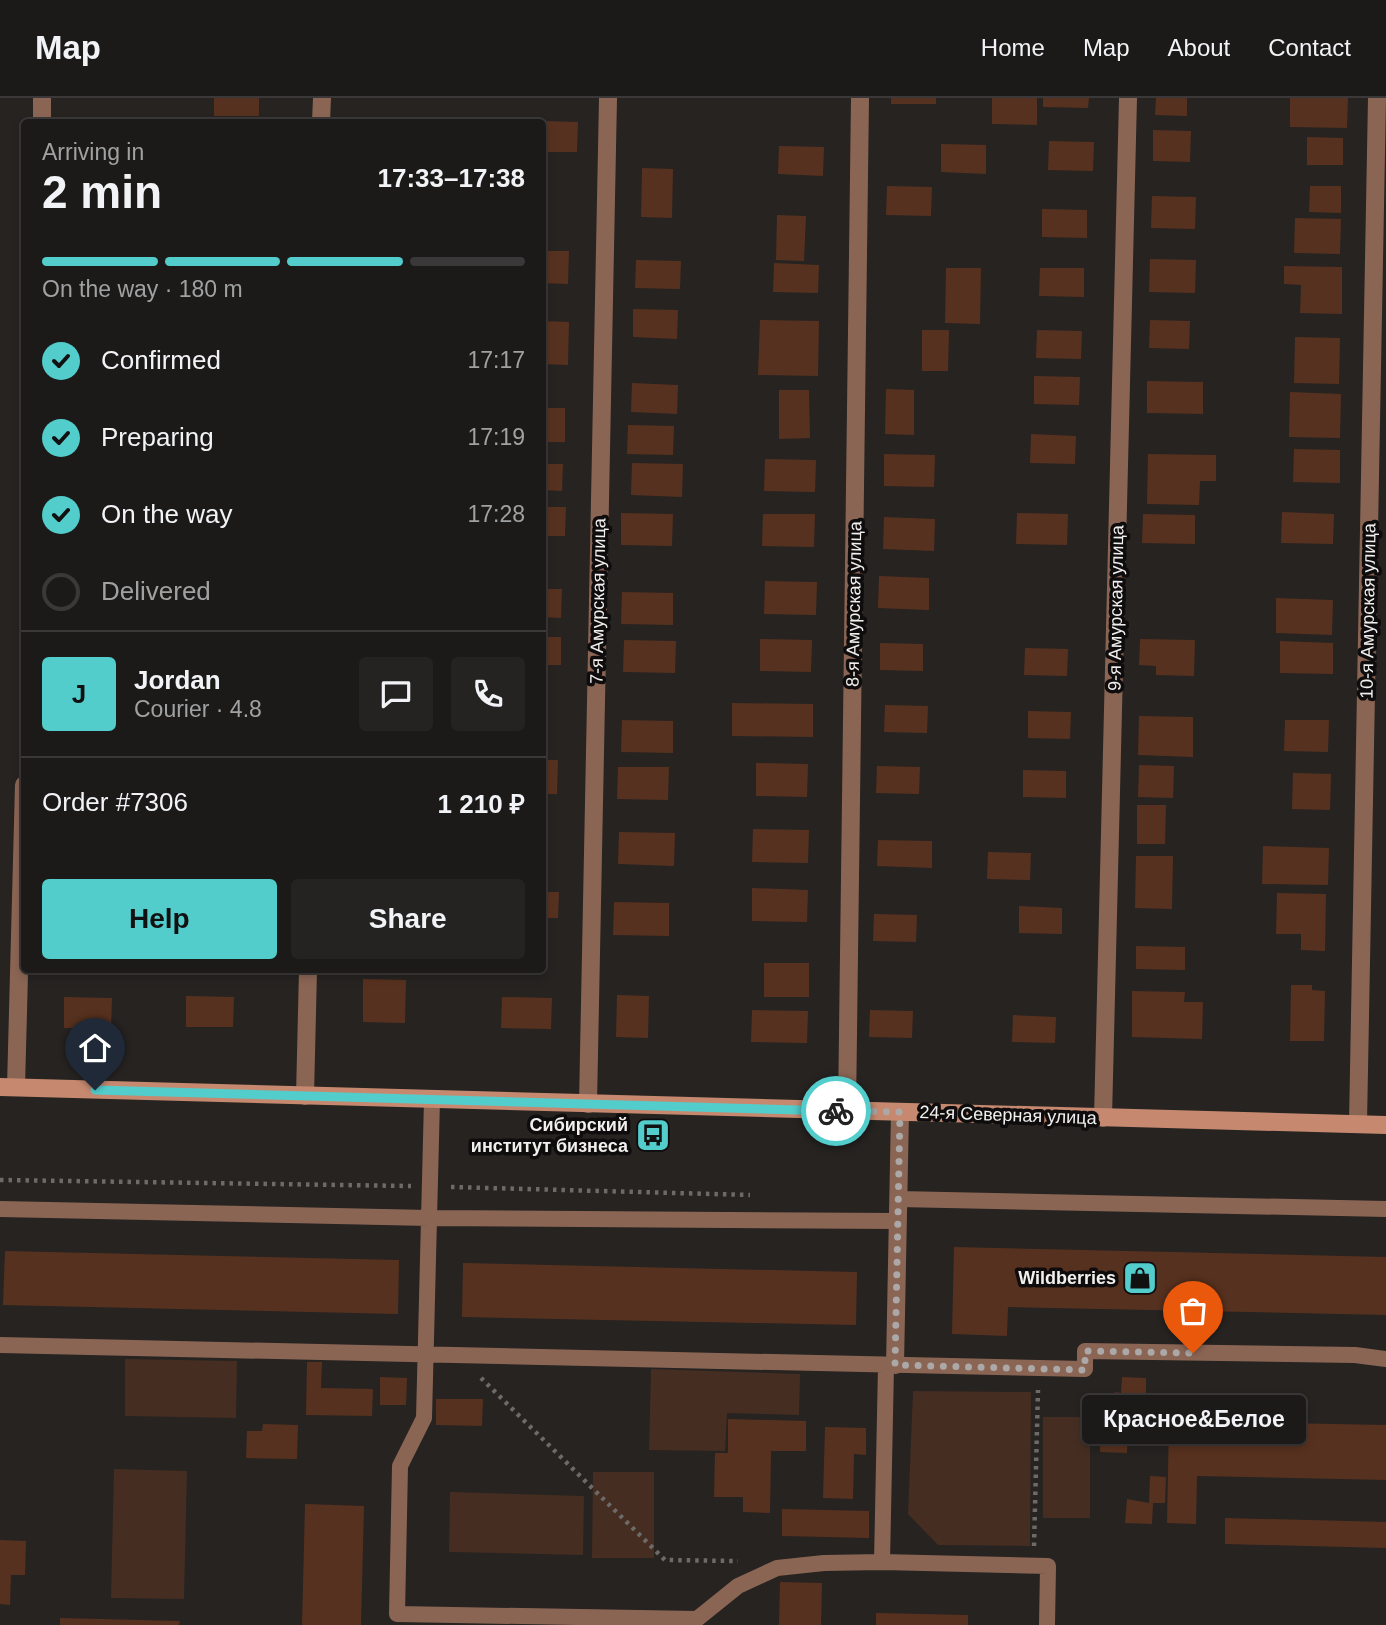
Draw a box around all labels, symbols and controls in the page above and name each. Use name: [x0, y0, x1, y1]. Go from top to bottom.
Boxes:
text: Map: [35, 29, 101, 66]
text: Home: [981, 34, 1045, 61]
text: Map: [1083, 34, 1130, 61]
text: About: [1168, 34, 1230, 61]
text: Contact: [1268, 34, 1351, 61]
text: Arriving in: [42, 139, 144, 165]
text: 17:33–17:38: [378, 163, 525, 193]
text: 2 min: [42, 166, 162, 218]
text: On the way · 180 m: [42, 276, 243, 302]
icon: check: [42, 342, 80, 380]
text: Confirmed: [101, 345, 221, 375]
text: 17:17: [467, 347, 525, 373]
icon: check: [42, 419, 80, 457]
text: Preparing: [101, 422, 214, 452]
text: 17:19: [467, 424, 525, 450]
icon: check: [42, 496, 80, 534]
text: On the way: [101, 499, 233, 529]
text: 17:28: [467, 501, 525, 527]
street label: 7-я Амурская улица: [587, 517, 609, 684]
street label: 8-я Амурская улица: [843, 520, 865, 687]
street label: 10-я Амурская улица: [1356, 522, 1380, 699]
street label: 9-я Амурская улица: [1105, 524, 1127, 691]
text: Delivered: [101, 576, 211, 606]
button: chat: [359, 657, 433, 731]
button: phone: [451, 657, 525, 731]
text: Jordan: [134, 665, 221, 695]
text: J: [72, 679, 86, 709]
text: Courier · 4.8: [134, 696, 262, 722]
text: Order #7306: [42, 787, 188, 817]
text: 1 210 ₽: [438, 789, 525, 819]
button: Help: [42, 879, 277, 959]
button: Share: [291, 879, 525, 959]
pin: [65, 1018, 125, 1090]
icon: home: [76, 1029, 114, 1067]
courier: [801, 1076, 871, 1146]
icon: bike: [817, 1092, 855, 1130]
street label: 24-я Северная улица: [919, 1102, 1098, 1128]
place label: Сибирский институт бизнеса: [471, 1115, 629, 1156]
bus stop icon: Сибирский институт бизнеса: [634, 1116, 672, 1154]
shop icon: Wildberries: [1121, 1259, 1159, 1297]
place label: Wildberries: [1018, 1268, 1116, 1288]
pin: [1163, 1281, 1223, 1353]
icon: bag: [1174, 1292, 1212, 1330]
callout: Красное&Белое: [1081, 1395, 1305, 1444]
text: Красное&Белое: [1103, 1406, 1285, 1432]

